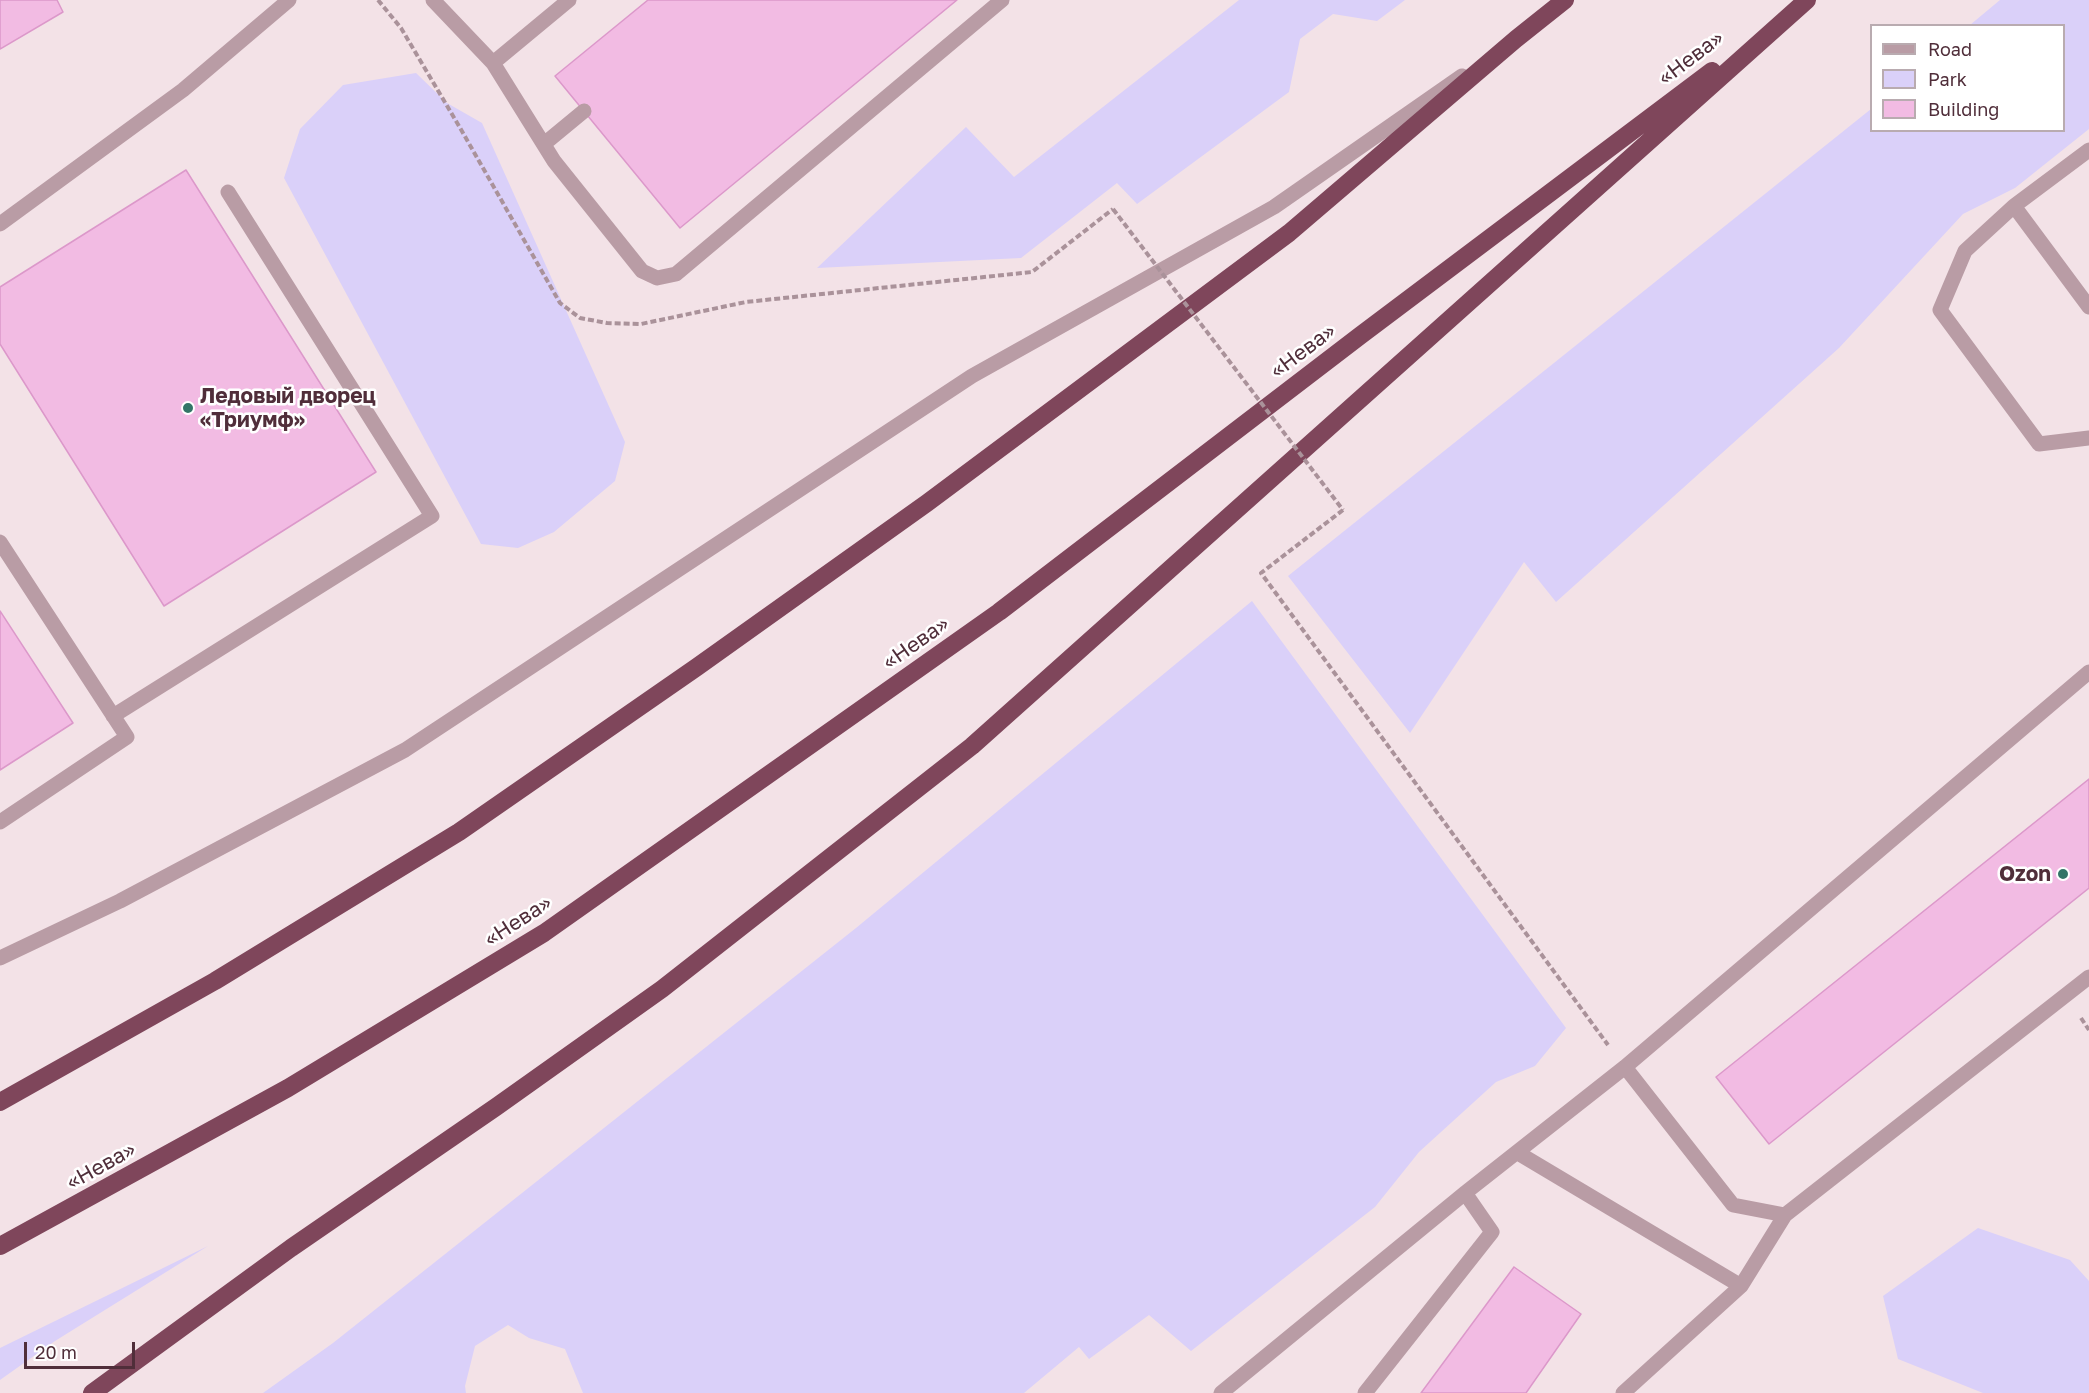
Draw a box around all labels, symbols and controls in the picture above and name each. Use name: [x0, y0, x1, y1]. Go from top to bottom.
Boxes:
legend: [1870, 24, 2065, 132]
street label: «Нева»: [1653, 25, 1729, 91]
text: Road: [1928, 38, 1972, 60]
text: Park: [1928, 68, 1967, 90]
text: Building: [1928, 98, 1999, 120]
street label: «Нева»: [1265, 318, 1341, 384]
place label: Ледовый дворец «Триумф»: [200, 383, 376, 433]
marker: Ледовый дворец «Триумф»: [181, 401, 195, 415]
street label: «Нева»: [878, 611, 954, 675]
place label: Ozon: [1999, 861, 2051, 887]
marker: Ozon: [2056, 867, 2070, 881]
street label: «Нева»: [480, 890, 556, 952]
street label: «Нева»: [62, 1137, 140, 1195]
scale bar: [27, 1330, 138, 1368]
text: 20 m: [35, 1341, 77, 1363]

